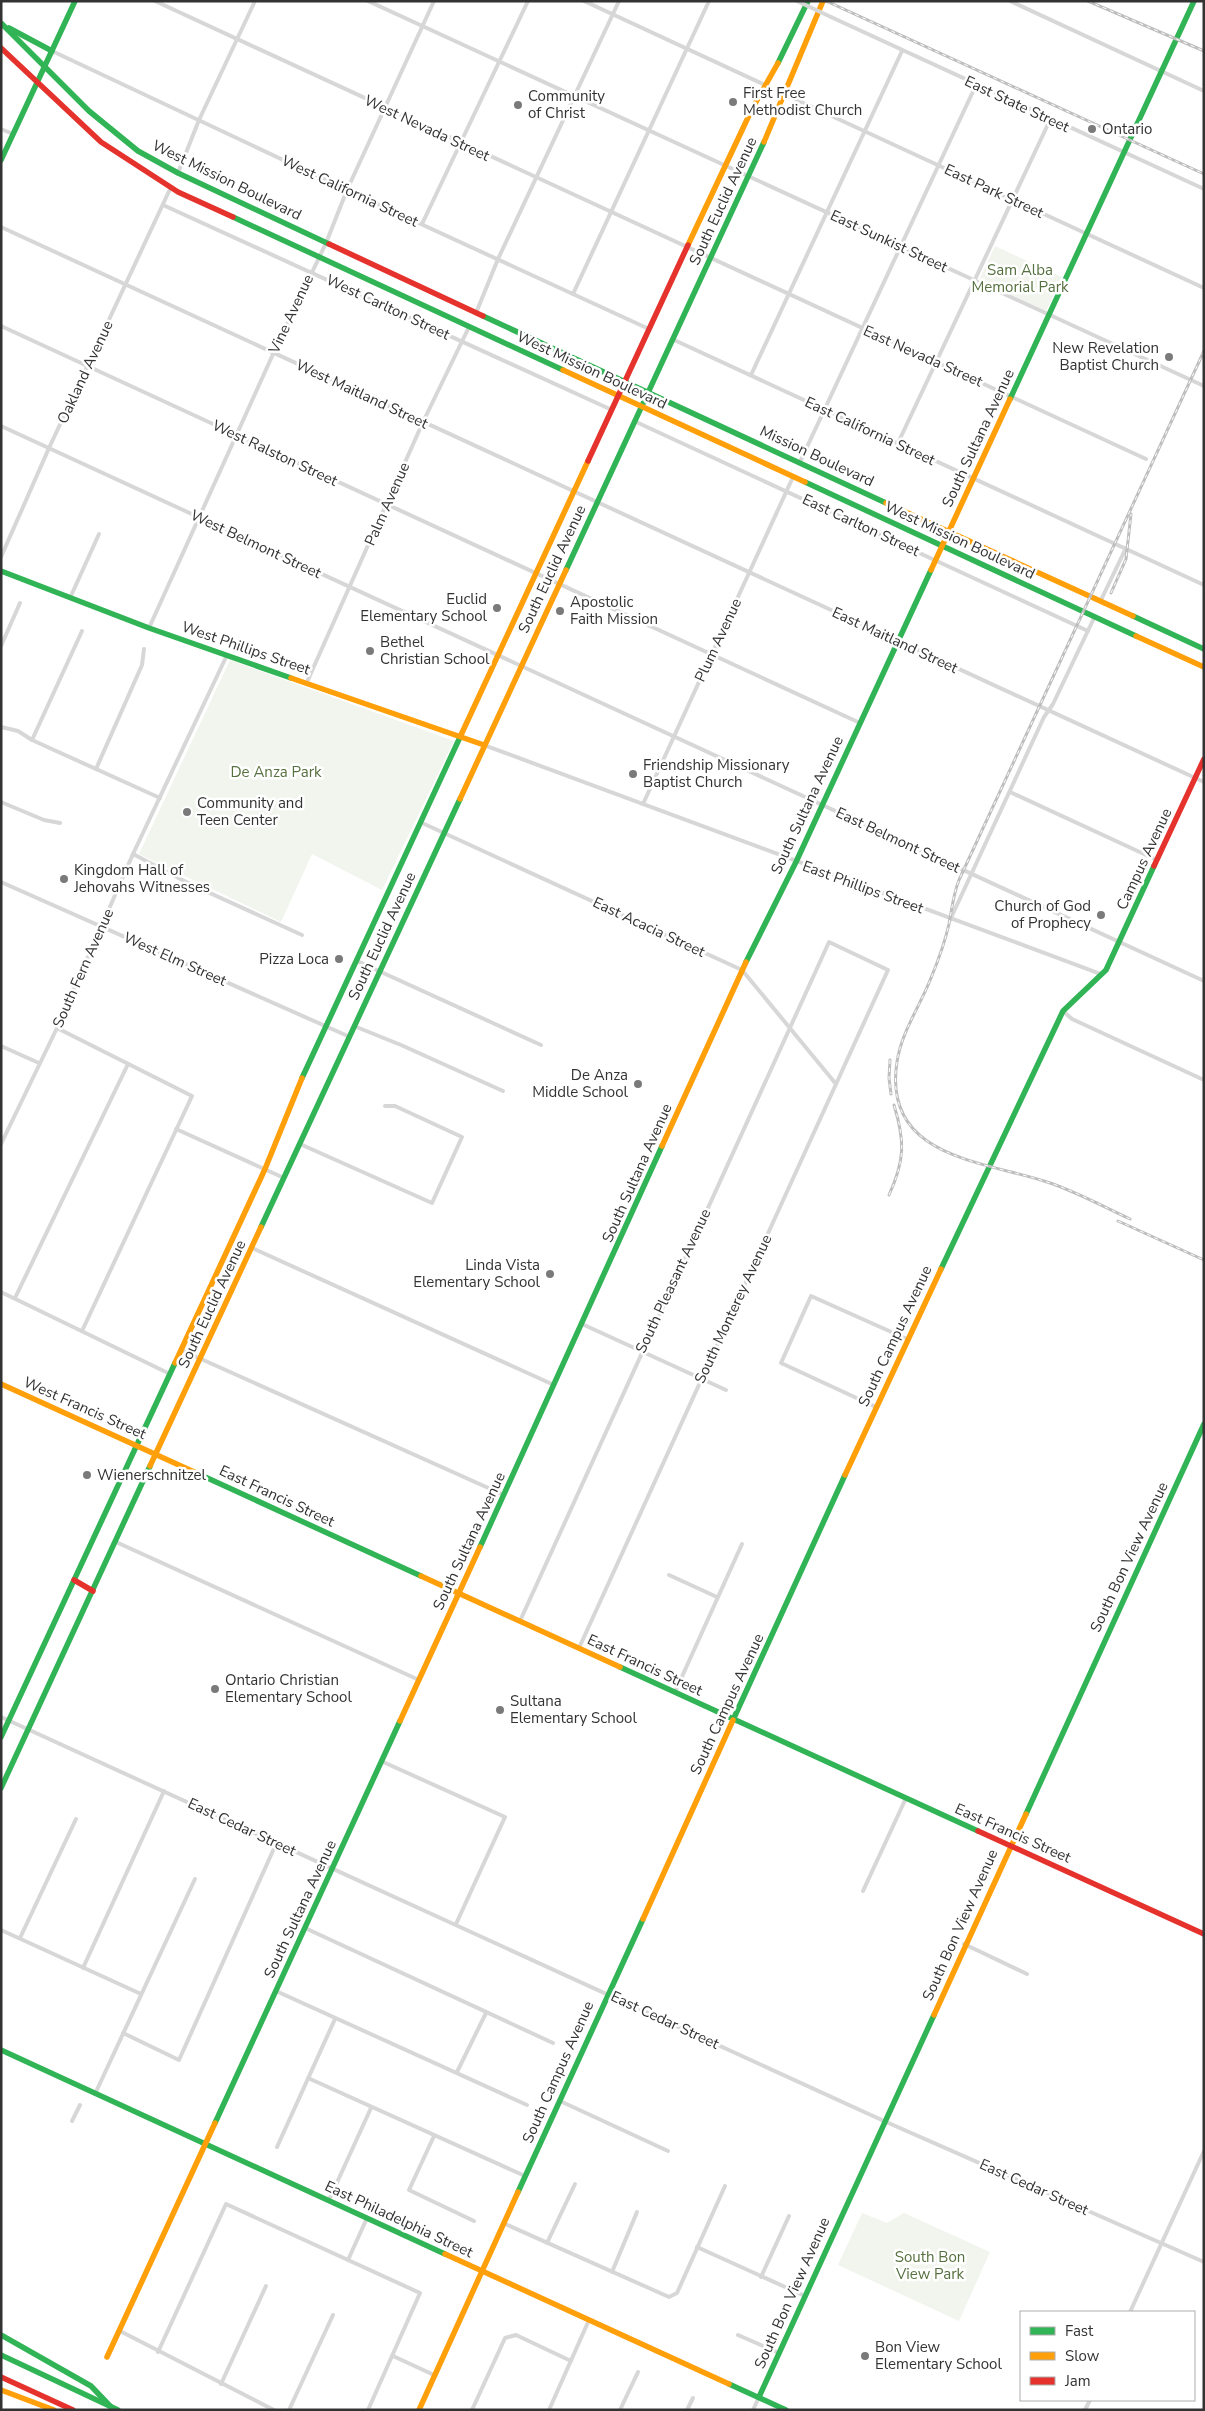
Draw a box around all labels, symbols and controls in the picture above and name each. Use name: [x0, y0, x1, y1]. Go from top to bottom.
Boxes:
street label: East State Street: [961, 71, 1073, 137]
place label: First Free Methodist Church: [743, 83, 862, 120]
place label: Community of Christ: [528, 86, 605, 123]
street label: West Nevada Street: [361, 90, 493, 166]
marker: First Free Methodist Church: [727, 96, 739, 108]
marker: Community of Christ: [512, 99, 524, 111]
place label: Ontario: [1102, 119, 1152, 139]
marker: Ontario: [1086, 123, 1098, 135]
street label: South Euclid Avenue: [685, 134, 762, 268]
street label: West Mission Boulevard: [149, 135, 305, 225]
street label: West California Street: [278, 150, 422, 232]
street label: East Park Street: [941, 159, 1048, 223]
street label: East Sunkist Street: [827, 205, 952, 277]
park label: Sam Alba Memorial Park: [971, 260, 1069, 297]
street label: West Carlton Street: [323, 270, 454, 345]
street label: Vine Avenue: [264, 271, 318, 358]
street label: Oakland Avenue: [52, 317, 118, 427]
street label: East Nevada Street: [860, 321, 987, 392]
street label: West Mission Boulevard: [514, 326, 670, 414]
place label: New Revelation Baptist Church: [1052, 338, 1159, 375]
marker: New Revelation Baptist Church: [1163, 351, 1175, 363]
street label: West Maitland Street: [293, 355, 432, 434]
street label: South Sultana Avenue: [937, 366, 1019, 510]
street label: East California Street: [802, 392, 939, 470]
street label: West Ralston Street: [209, 415, 342, 491]
street label: Mission Boulevard: [757, 421, 877, 491]
street label: Palm Avenue: [360, 459, 414, 549]
street label: East Carlton Street: [799, 489, 924, 561]
street label: West Mission Boulevard: [882, 496, 1038, 584]
street label: South Euclid Avenue: [514, 502, 591, 636]
street label: West Belmont Street: [187, 505, 325, 583]
place label: Euclid Elementary School: [360, 589, 488, 626]
place label: Apostolic Faith Mission: [570, 592, 658, 629]
street label: Plum Avenue: [690, 595, 746, 685]
marker: Euclid Elementary School: [491, 602, 503, 614]
street label: East Maitland Street: [829, 602, 962, 678]
marker: Apostolic Faith Mission: [554, 605, 566, 617]
street label: West Phillips Street: [179, 617, 314, 680]
place label: Bethel Christian School: [380, 632, 490, 669]
marker: Bethel Christian School: [364, 645, 376, 657]
street label: South Sultana Avenue: [766, 733, 848, 877]
place label: Friendship Missionary Baptist Church: [643, 755, 790, 792]
park label: De Anza Park: [230, 762, 322, 782]
marker: Friendship Missionary Baptist Church: [627, 768, 639, 780]
place label: Community and Teen Center: [197, 793, 303, 830]
street label: East Belmont Street: [833, 802, 964, 878]
street label: Campus Avenue: [1112, 805, 1176, 913]
marker: Community and Teen Center: [181, 806, 193, 818]
street label: East Phillips Street: [800, 856, 927, 918]
place label: Kingdom Hall of Jehovahs Witnesses: [73, 860, 210, 897]
street label: South Euclid Avenue: [344, 869, 421, 1003]
marker: Kingdom Hall of Jehovahs Witnesses: [58, 873, 70, 885]
street label: East Acacia Street: [590, 892, 709, 962]
place label: Church of God of Prophecy: [994, 896, 1091, 933]
street label: South Fern Avenue: [48, 905, 118, 1031]
marker: Church of God of Prophecy: [1095, 909, 1107, 921]
street label: West Elm Street: [120, 927, 230, 991]
place label: Pizza Loca: [259, 949, 329, 969]
marker: Pizza Loca: [333, 953, 345, 965]
place label: De Anza Middle School: [532, 1065, 629, 1102]
marker: De Anza Middle School: [632, 1078, 644, 1090]
street label: South Sultana Avenue: [597, 1100, 677, 1246]
street label: South Pleasant Avenue: [631, 1206, 715, 1356]
street label: South Monterey Avenue: [690, 1231, 776, 1387]
street label: South Euclid Avenue: [174, 1237, 251, 1371]
place label: Linda Vista Elementary School: [413, 1255, 541, 1292]
street label: South Campus Avenue: [853, 1262, 937, 1410]
marker: Linda Vista Elementary School: [544, 1268, 556, 1280]
street label: West Francis Street: [21, 1372, 150, 1444]
street label: East Francis Street: [216, 1461, 339, 1532]
place label: Wienerschnitzel: [97, 1465, 206, 1485]
marker: Wienerschnitzel: [81, 1469, 93, 1481]
street label: South Sultana Avenue: [428, 1469, 510, 1613]
street label: South Bon View Avenue: [1085, 1479, 1173, 1635]
street label: East Francis Street: [584, 1630, 707, 1701]
street label: South Campus Avenue: [685, 1630, 769, 1778]
place label: Ontario Christian Elementary School: [225, 1670, 352, 1707]
marker: Ontario Christian Elementary School: [209, 1683, 221, 1695]
place label: Sultana Elementary School: [510, 1691, 637, 1728]
marker: Sultana Elementary School: [494, 1704, 506, 1716]
street label: East Cedar Street: [185, 1793, 300, 1861]
street label: East Francis Street: [952, 1798, 1075, 1868]
street label: South Sultana Avenue: [259, 1837, 341, 1981]
street label: South Bon View Avenue: [918, 1846, 1002, 2004]
street label: East Cedar Street: [608, 1986, 723, 2054]
street label: South Campus Avenue: [518, 1998, 598, 2146]
street label: East Cedar Street: [976, 2154, 1092, 2220]
street label: East Philadelphia Street: [322, 2176, 477, 2262]
street label: South Bon View Avenue: [750, 2214, 834, 2372]
park label: South Bon View Park: [895, 2247, 965, 2284]
legend: [1020, 2311, 1195, 2401]
text: Fast: [1065, 2321, 1094, 2341]
place label: Bon View Elementary School: [875, 2337, 1002, 2374]
text: Slow: [1065, 2346, 1100, 2366]
marker: Bon View Elementary School: [859, 2350, 871, 2362]
text: Jam: [1064, 2371, 1091, 2391]

